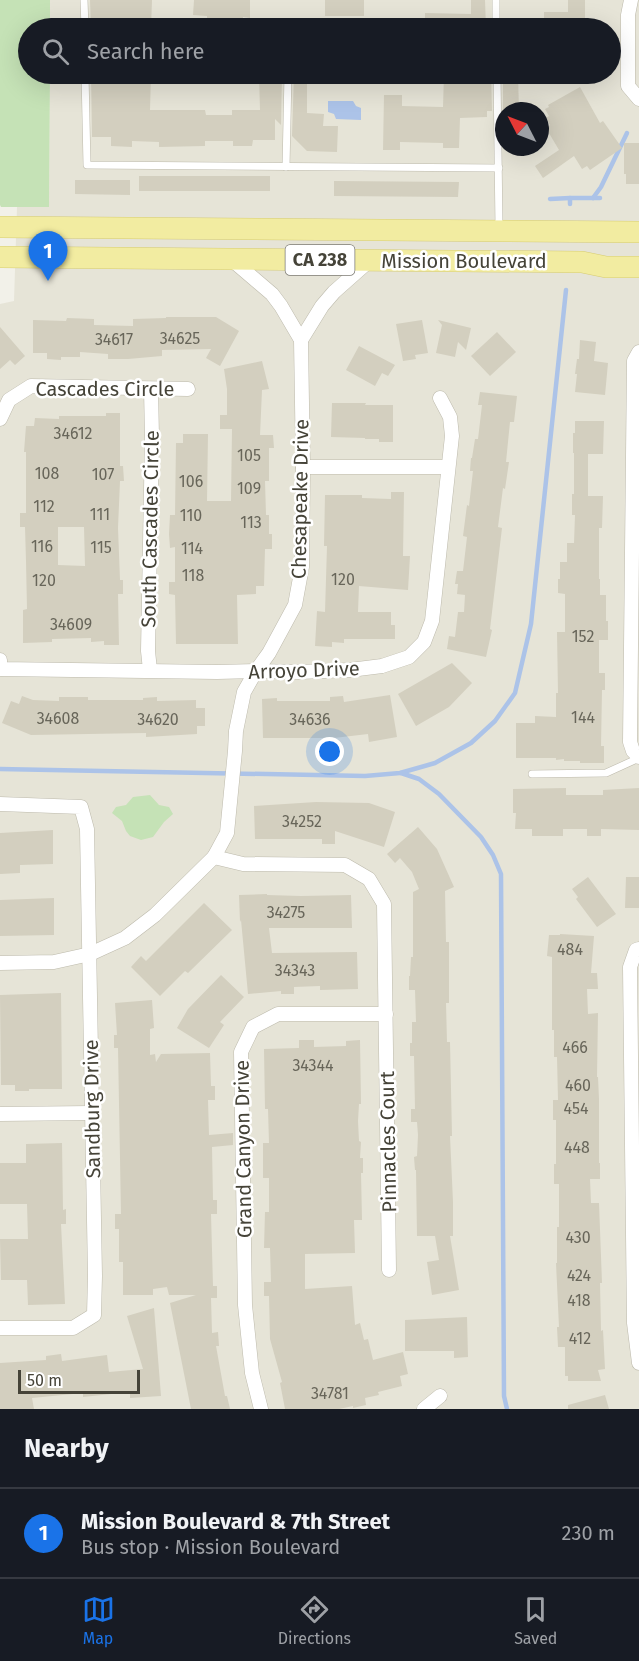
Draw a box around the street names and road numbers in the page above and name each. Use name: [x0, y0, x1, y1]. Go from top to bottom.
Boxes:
road number: CA 238: [286, 245, 354, 275]
street label: Mission Boulevard: [381, 249, 547, 273]
street label: Cascades Circle: [36, 377, 174, 401]
street label: Chesapeake Drive: [287, 419, 313, 579]
street label: South Cascades Circle: [136, 430, 164, 628]
street label: Arroyo Drive: [248, 656, 360, 684]
street label: Sandburg Drive: [79, 1039, 105, 1179]
street label: Grand Canyon Drive: [229, 1060, 257, 1238]
street label: Pinnacles Court: [375, 1070, 401, 1213]

